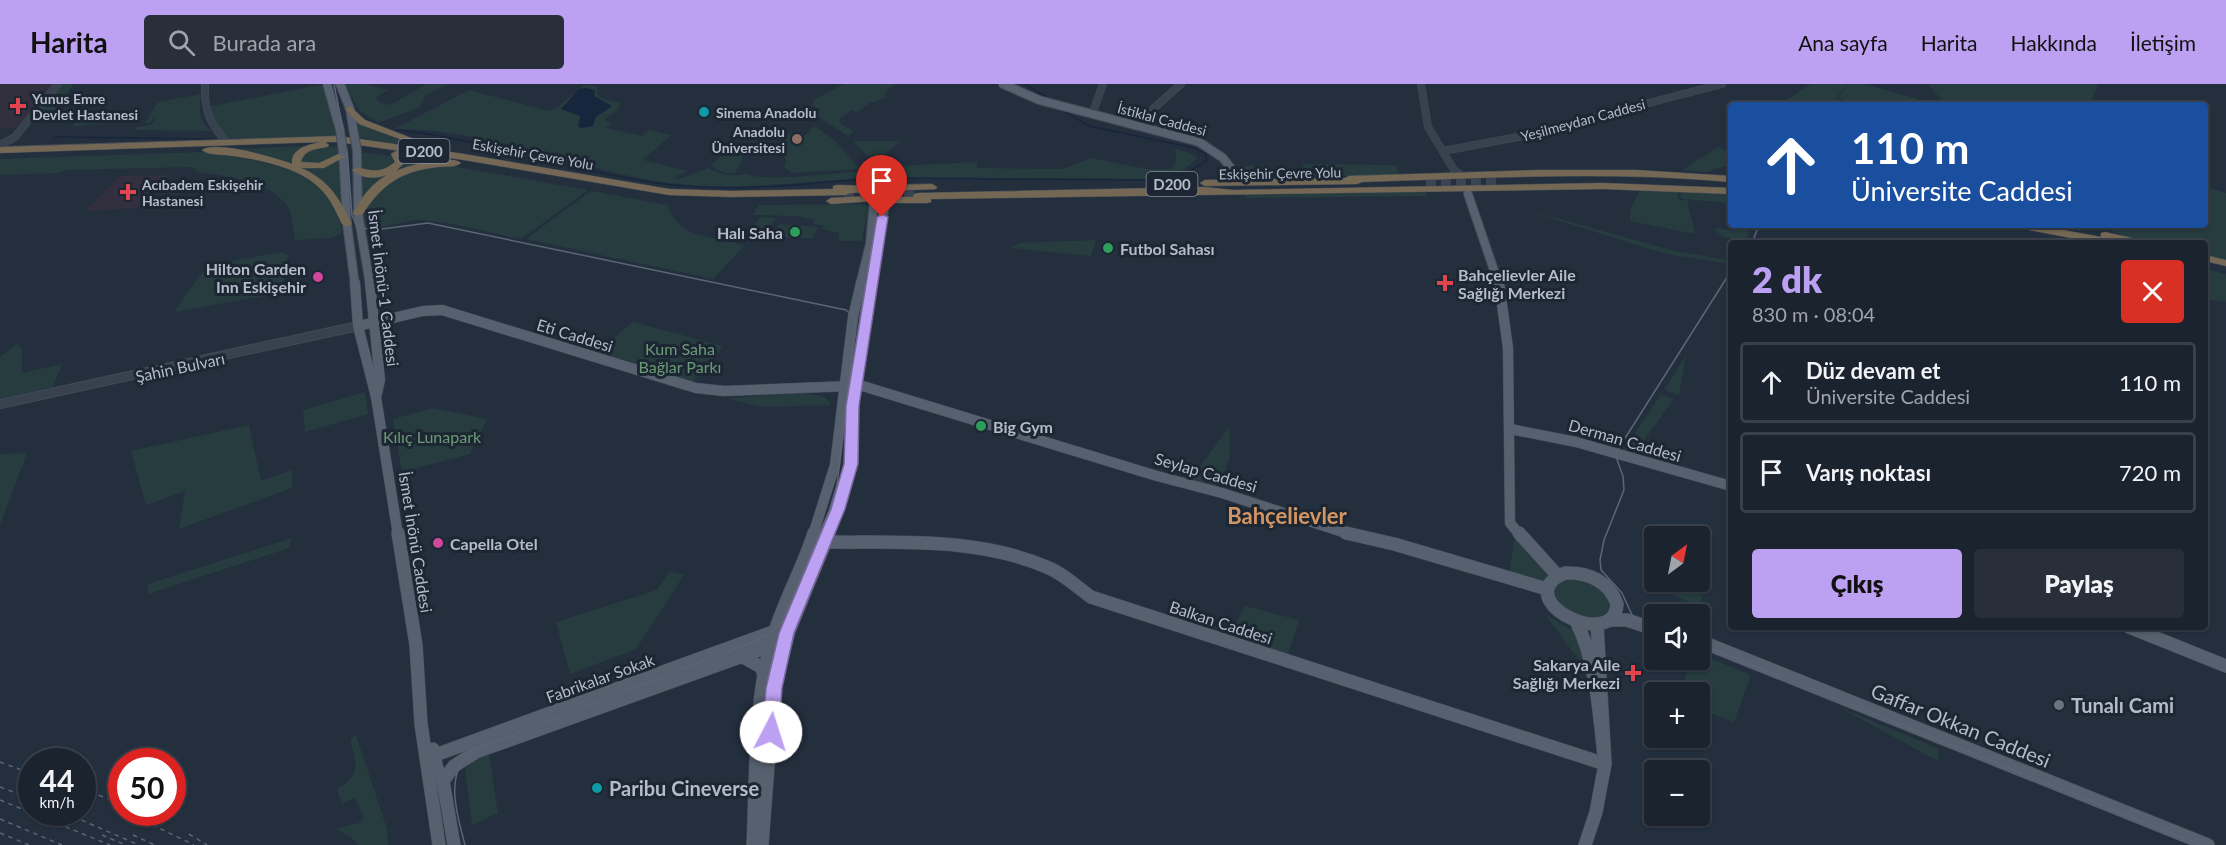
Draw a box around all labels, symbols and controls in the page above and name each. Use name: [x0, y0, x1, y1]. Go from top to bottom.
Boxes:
search box: [144, 15, 564, 69]
text: Harita: [30, 25, 108, 59]
icon: search: [165, 26, 198, 59]
text: Burada ara: [213, 29, 316, 56]
text: Ana sayfa: [1798, 30, 1888, 55]
text: Harita: [1921, 30, 1977, 55]
text: Hakkında: [2010, 30, 2097, 55]
text: İletişim: [2130, 30, 2196, 55]
place label: Yunus Emre Devlet Hastanesi: [31, 90, 138, 123]
street label: Yeşilmeydan Caddesi: [1519, 95, 1647, 145]
marker: Yunus Emre Devlet Hastanesi: [9, 97, 27, 115]
street label: İstiklal Caddesi: [1116, 99, 1208, 139]
place label: Sinema Anadolu: [716, 104, 817, 121]
marker: Sinema Anadolu: [697, 105, 711, 119]
place label: Anadolu Üniversitesi: [711, 123, 785, 156]
text: 110 m: [1851, 123, 1969, 173]
icon: ahead: [1752, 126, 1830, 204]
marker: Anadolu Üniversitesi: [790, 132, 804, 146]
street label: Eskişehir Çevre Yolu: [471, 135, 595, 173]
road number: D200: [398, 139, 450, 163]
pin: [856, 155, 907, 217]
street label: Eskişehir Çevre Yolu: [1219, 163, 1341, 183]
icon: arrive: [865, 164, 898, 197]
road number: D200: [1146, 172, 1198, 196]
text: Üniversite Caddesi: [1851, 174, 2073, 207]
place label: Acıbadem Eskişehir Hastanesi: [141, 176, 264, 209]
marker: Acıbadem Eskişehir Hastanesi: [119, 183, 137, 201]
street label: İsmet İnönü-1 Caddesi: [365, 209, 403, 367]
place label: Halı Saha: [717, 223, 783, 242]
marker: Halı Saha: [788, 225, 802, 239]
place label: Futbol Sahası: [1120, 239, 1215, 258]
marker: Futbol Sahası: [1101, 241, 1115, 255]
text: 2 dk: [1752, 257, 1822, 301]
place label: Hilton Garden Inn Eskişehir: [206, 259, 306, 296]
button: close: [2121, 260, 2184, 323]
place label: Bahçelievler Aile Sağlığı Merkezi: [1458, 265, 1576, 302]
marker: Hilton Garden Inn Eskişehir: [311, 270, 325, 284]
marker: Bahçelievler Aile Sağlığı Merkezi: [1436, 274, 1454, 292]
text: 830 m · 08:04: [1752, 302, 1875, 326]
street label: Eti Caddesi: [535, 314, 615, 356]
park label: Kum Saha Bağlar Parkı: [639, 339, 721, 376]
street label: Şahin Bulvarı: [134, 348, 226, 386]
text: Düz devam et: [1806, 357, 1941, 384]
icon: ahead: [1755, 366, 1788, 399]
text: 110 m: [2119, 369, 2181, 396]
text: Üniversite Caddesi: [1806, 384, 1970, 408]
street label: Derman Caddesi: [1567, 415, 1683, 465]
place label: Big Gym: [993, 417, 1053, 436]
marker: Big Gym: [974, 419, 988, 433]
park label: Kılıç Lunapark: [383, 427, 482, 446]
street label: Seylap Caddesi: [1153, 448, 1259, 496]
icon: arrive: [1755, 456, 1788, 489]
text: Varış noktası: [1806, 459, 1931, 486]
text: 720 m: [2119, 459, 2181, 486]
street label: İsmet İnönü Caddesi: [395, 470, 437, 614]
district label: Bahçelievler: [1227, 502, 1348, 529]
north arrow: [1644, 526, 1710, 592]
map controls: [1644, 526, 1710, 826]
place label: Capella Otel: [450, 534, 538, 553]
marker: Capella Otel: [431, 536, 445, 550]
button: Çıkış: [1752, 549, 1962, 618]
button: Paylaş: [1974, 549, 2184, 618]
street label: Balkan Caddesi: [1167, 596, 1275, 648]
button: sound: [1644, 604, 1710, 670]
street label: Fabrikalar Sokak: [543, 649, 658, 706]
place label: Sakarya Aile Sağlığı Merkezi: [1513, 655, 1620, 692]
marker: Sakarya Aile Sağlığı Merkezi: [1624, 664, 1642, 682]
street label: Gaffar Okkan Caddesi: [1868, 678, 2054, 772]
button: +: [1644, 682, 1710, 748]
place label: Tunalı Cami: [2071, 693, 2174, 717]
marker: Tunalı Cami: [2052, 698, 2066, 712]
position arrow: [739, 700, 803, 764]
speed limit sign: 50: [108, 748, 186, 826]
button: −: [1644, 760, 1710, 826]
text: 44: [40, 762, 74, 798]
place label: Paribu Cineverse: [609, 776, 759, 800]
marker: Paribu Cineverse: [590, 781, 604, 795]
text: km/h: [39, 793, 75, 811]

